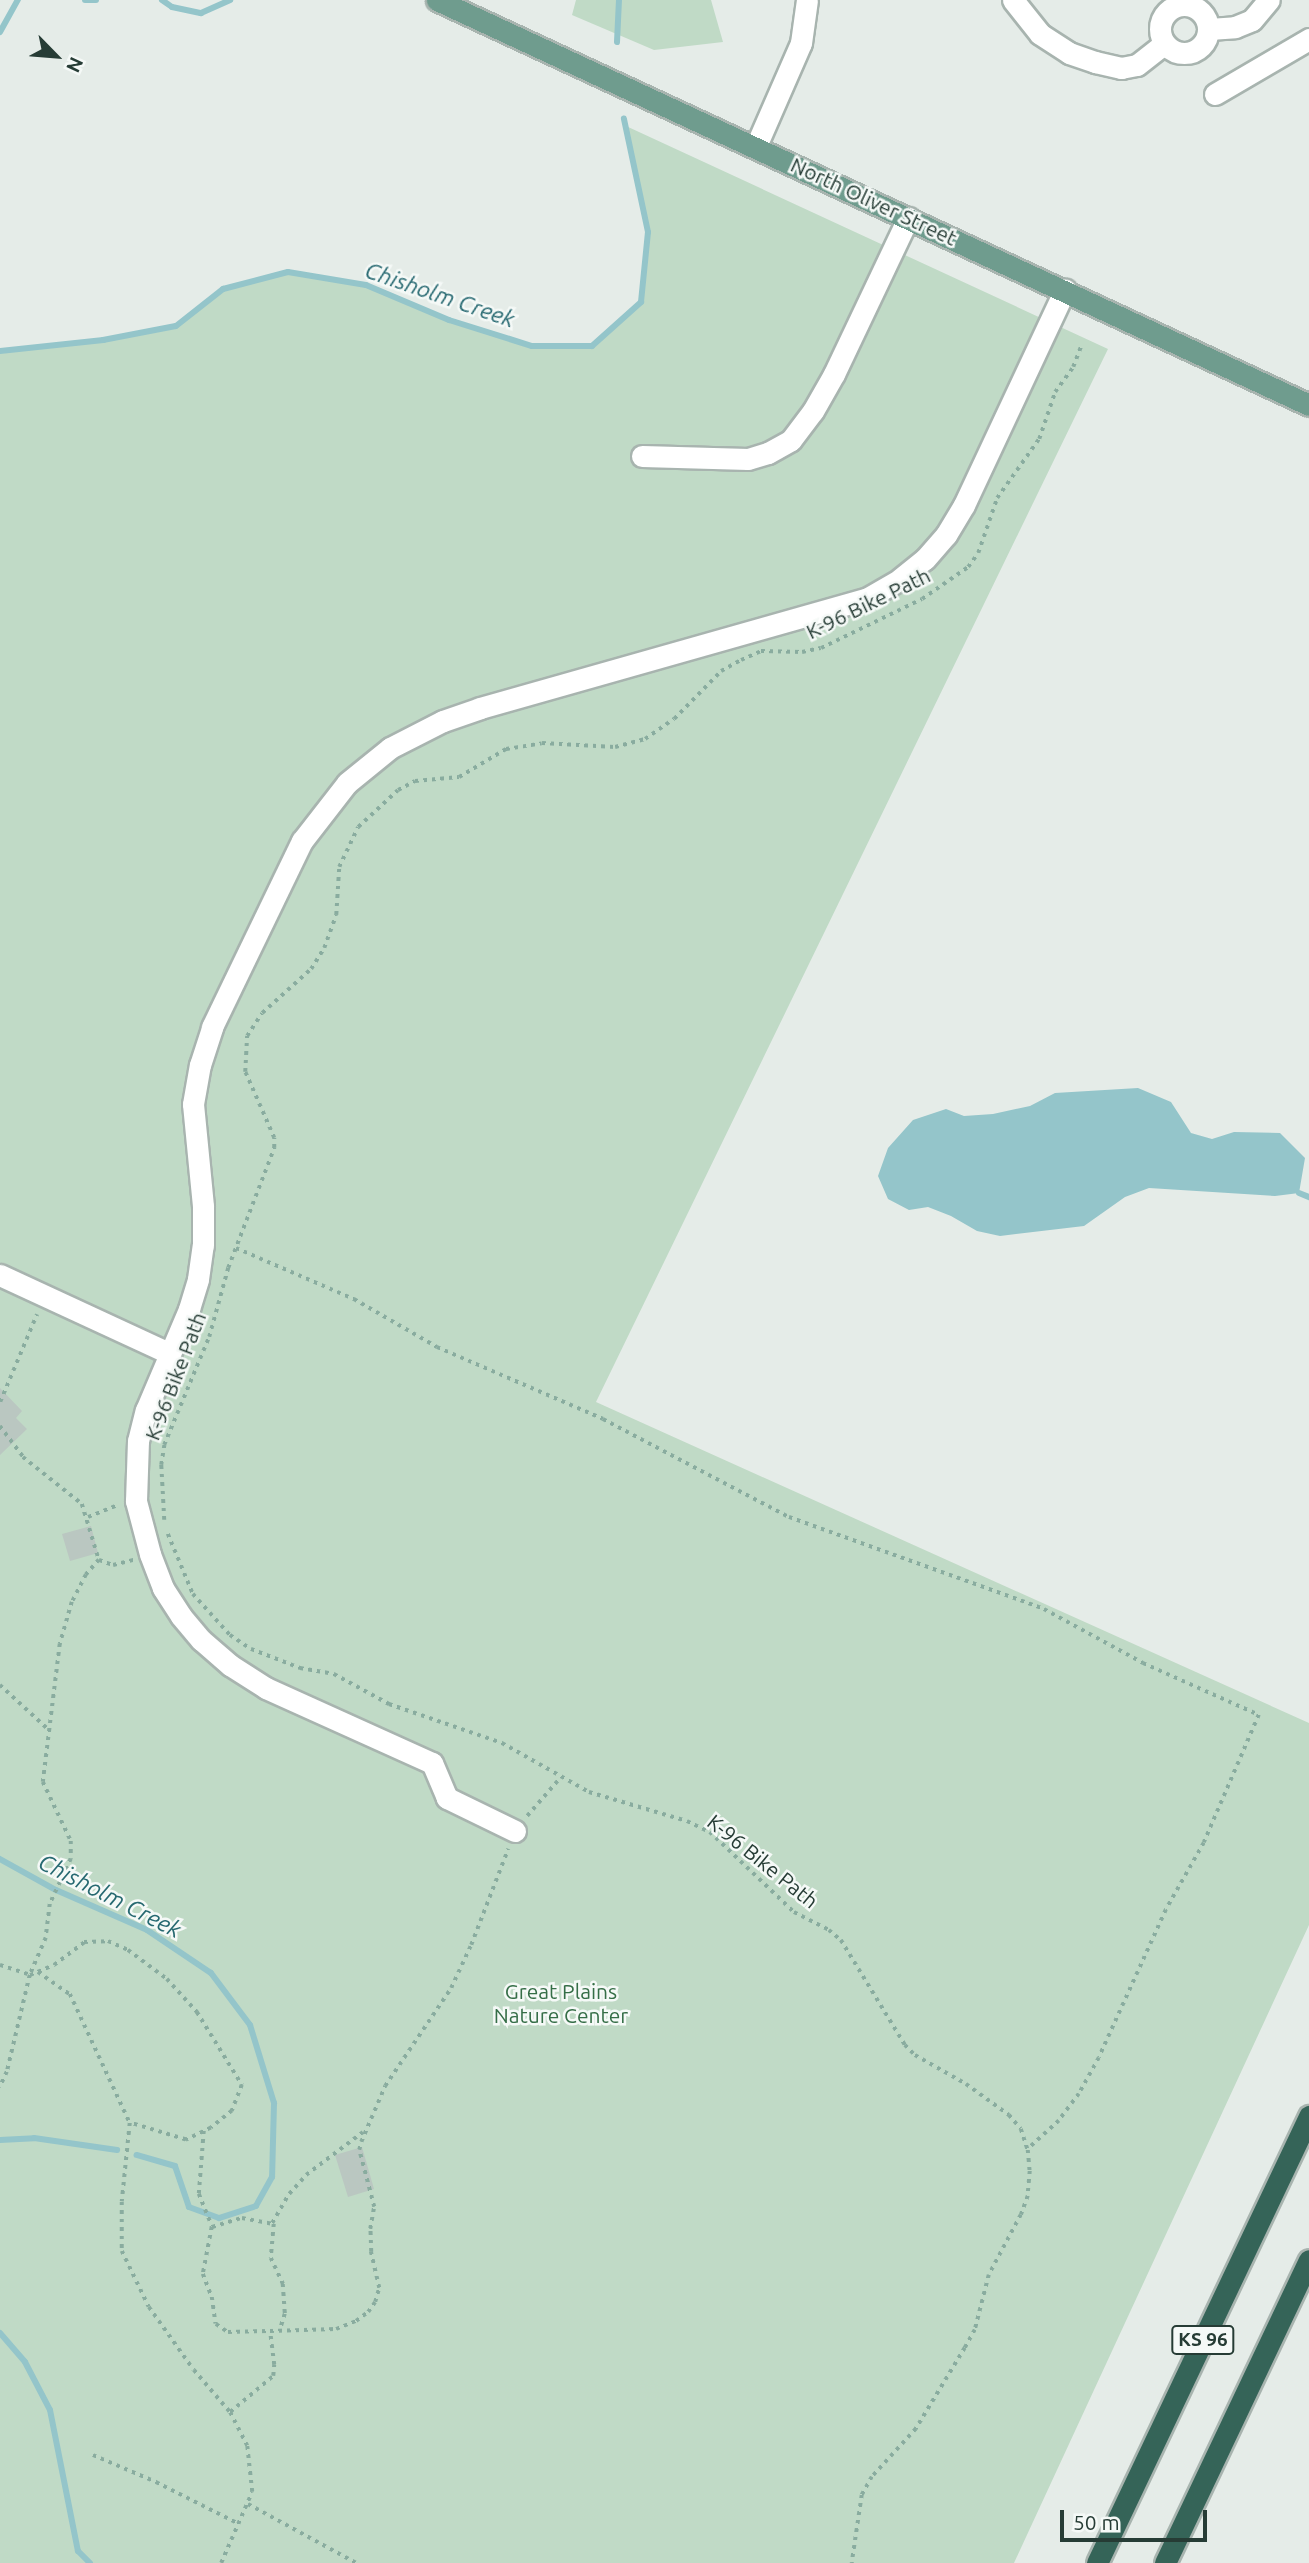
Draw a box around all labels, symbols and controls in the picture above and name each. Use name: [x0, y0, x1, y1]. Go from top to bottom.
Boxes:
north arrow: [21, 21, 91, 91]
text: N: [62, 54, 88, 76]
street label: North Oliver Street: [787, 151, 961, 251]
water label: Chisholm Creek: [361, 256, 519, 334]
street label: K-96 Bike Path: [802, 562, 934, 644]
street label: K-96 Bike Path: [139, 1308, 211, 1444]
street label: K-96 Bike Path: [703, 1809, 823, 1913]
water label: Chisholm Creek: [34, 1848, 186, 1944]
park label: Great Plains Nature Center: [494, 1978, 628, 2028]
road number: KS 96: [1170, 2324, 1236, 2356]
scale bar: [1064, 2496, 1211, 2540]
text: 50 m: [1073, 2510, 1120, 2534]

